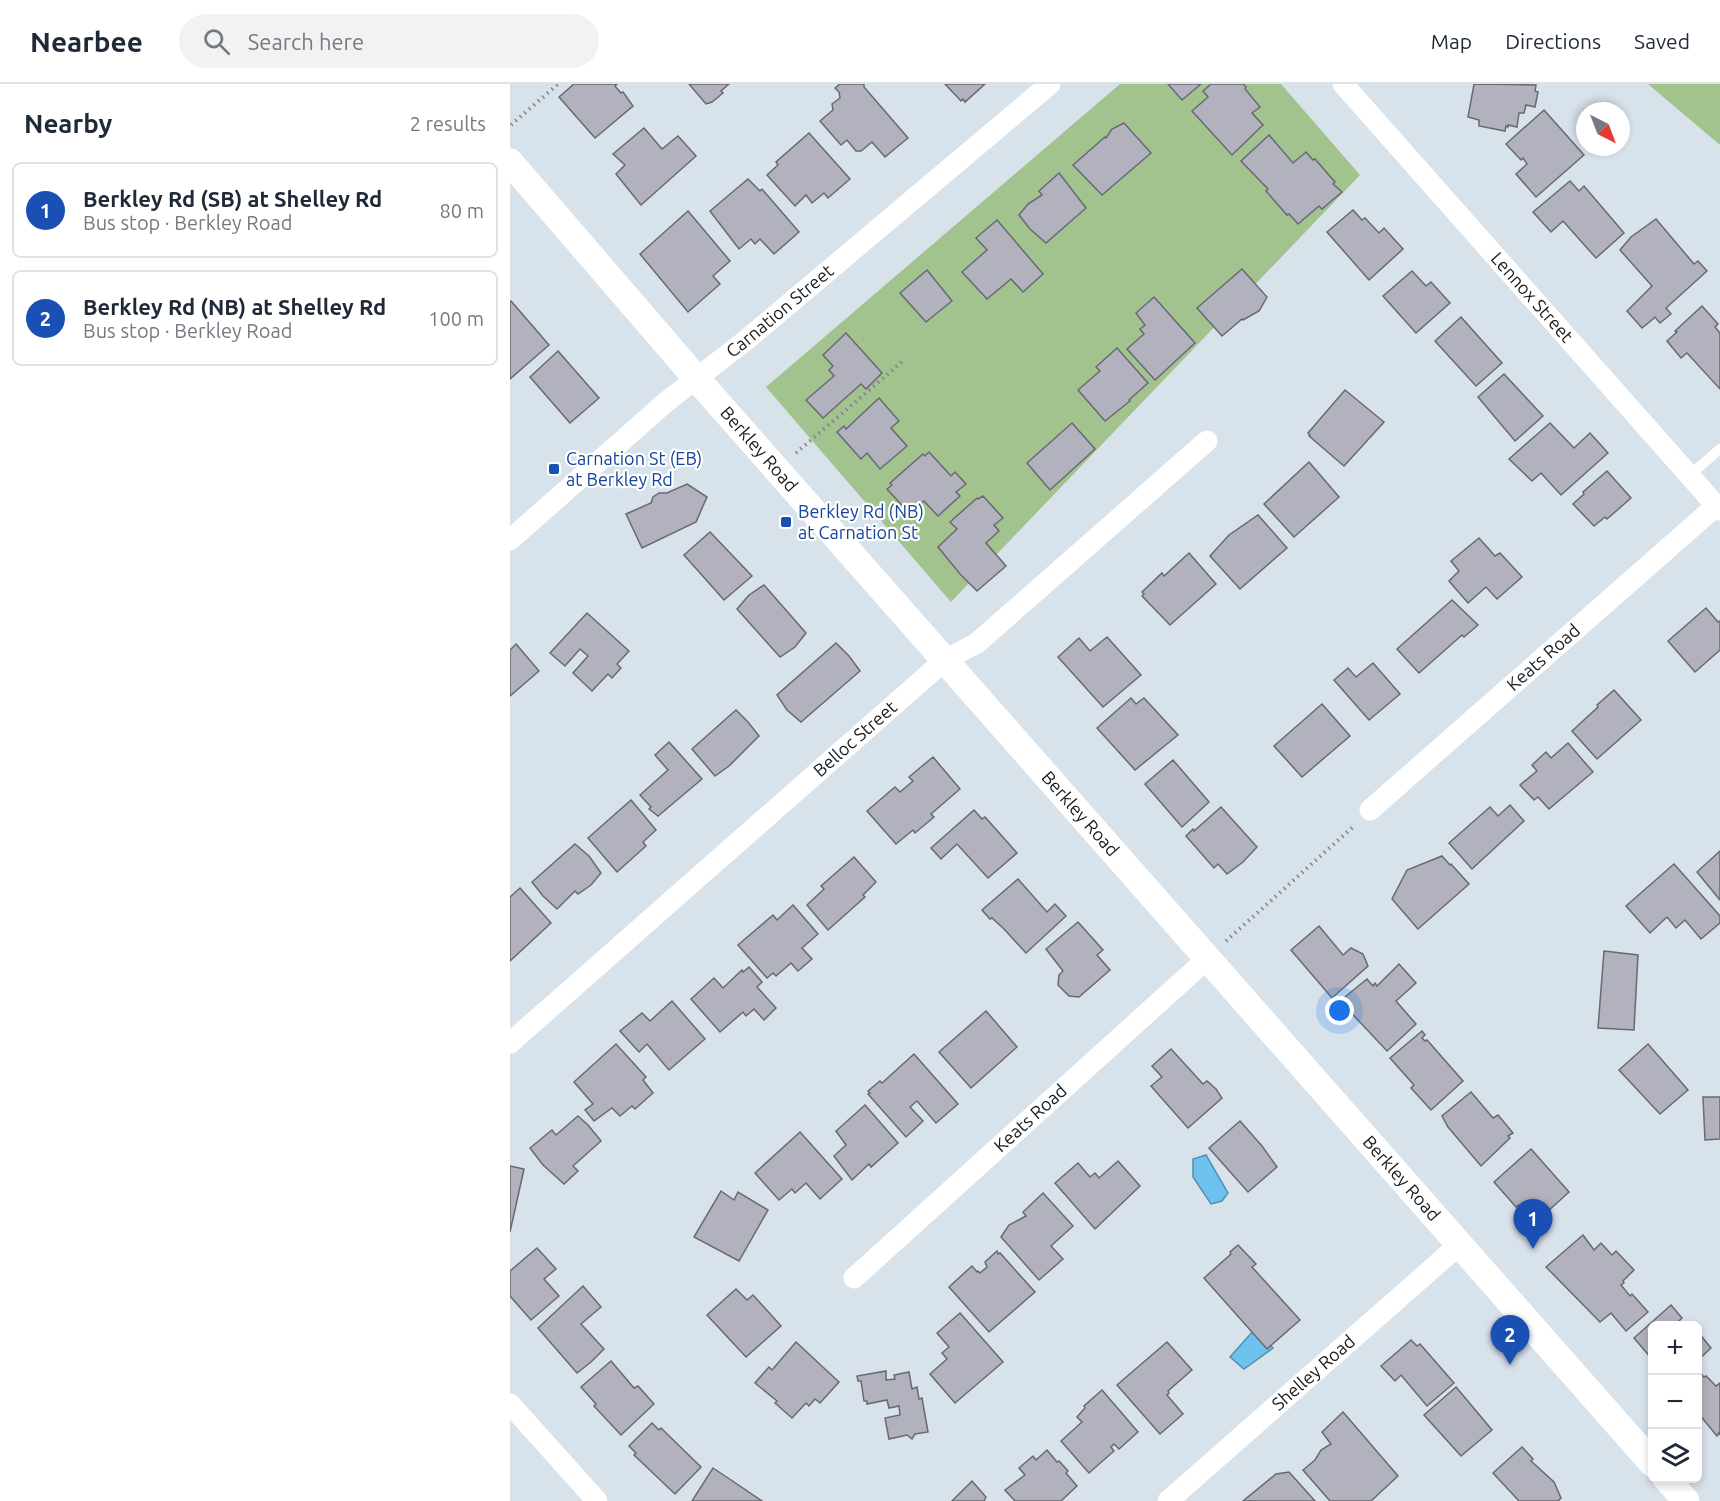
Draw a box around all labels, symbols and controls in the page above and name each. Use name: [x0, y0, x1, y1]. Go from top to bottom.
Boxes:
search box: [179, 14, 599, 68]
icon: search: [200, 25, 233, 58]
text: Nearbee: [30, 26, 143, 57]
text: Search here: [248, 29, 364, 54]
text: Map: [1431, 29, 1472, 53]
text: Directions: [1505, 29, 1601, 53]
text: Saved: [1634, 29, 1690, 53]
north arrow: [1576, 102, 1630, 156]
text: Nearby: [24, 109, 112, 138]
text: 2 results: [410, 112, 486, 135]
text: Berkley Rd (SB) at Shelley Rd: [83, 186, 382, 211]
text: 1: [40, 199, 51, 222]
text: 80 m: [440, 199, 484, 222]
text: Bus stop · Berkley Road: [83, 211, 292, 234]
street label: Lennox Street: [1488, 248, 1578, 346]
street label: Carnation Street: [722, 260, 837, 361]
text: Berkley Rd (NB) at Shelley Rd: [83, 294, 386, 319]
text: 2: [40, 307, 51, 330]
text: 100 m: [428, 307, 484, 330]
text: Bus stop · Berkley Road: [83, 319, 292, 342]
street label: Berkley Road: [717, 402, 802, 495]
place label: Carnation St (EB) at Berkley Rd: [566, 448, 702, 489]
marker: Carnation St (EB) at Berkley Rd: [547, 462, 561, 476]
place label: Berkley Rd (NB) at Carnation St: [798, 501, 924, 542]
marker: Berkley Rd (NB) at Carnation St: [779, 515, 793, 529]
street label: Keats Road: [1502, 619, 1583, 694]
street label: Belloc Street: [809, 696, 900, 780]
street label: Berkley Road: [1038, 767, 1123, 860]
your location: [1325, 996, 1354, 1025]
street label: Keats Road: [990, 1080, 1070, 1155]
street label: Berkley Road: [1359, 1131, 1445, 1224]
pin: 1: [1514, 1200, 1552, 1249]
pin: 2: [1490, 1316, 1530, 1365]
map controls: [1648, 1321, 1702, 1483]
button: +: [1648, 1321, 1702, 1375]
street label: Shelley Road: [1268, 1330, 1358, 1414]
button: −: [1648, 1375, 1702, 1429]
button: layers: [1648, 1429, 1702, 1483]

